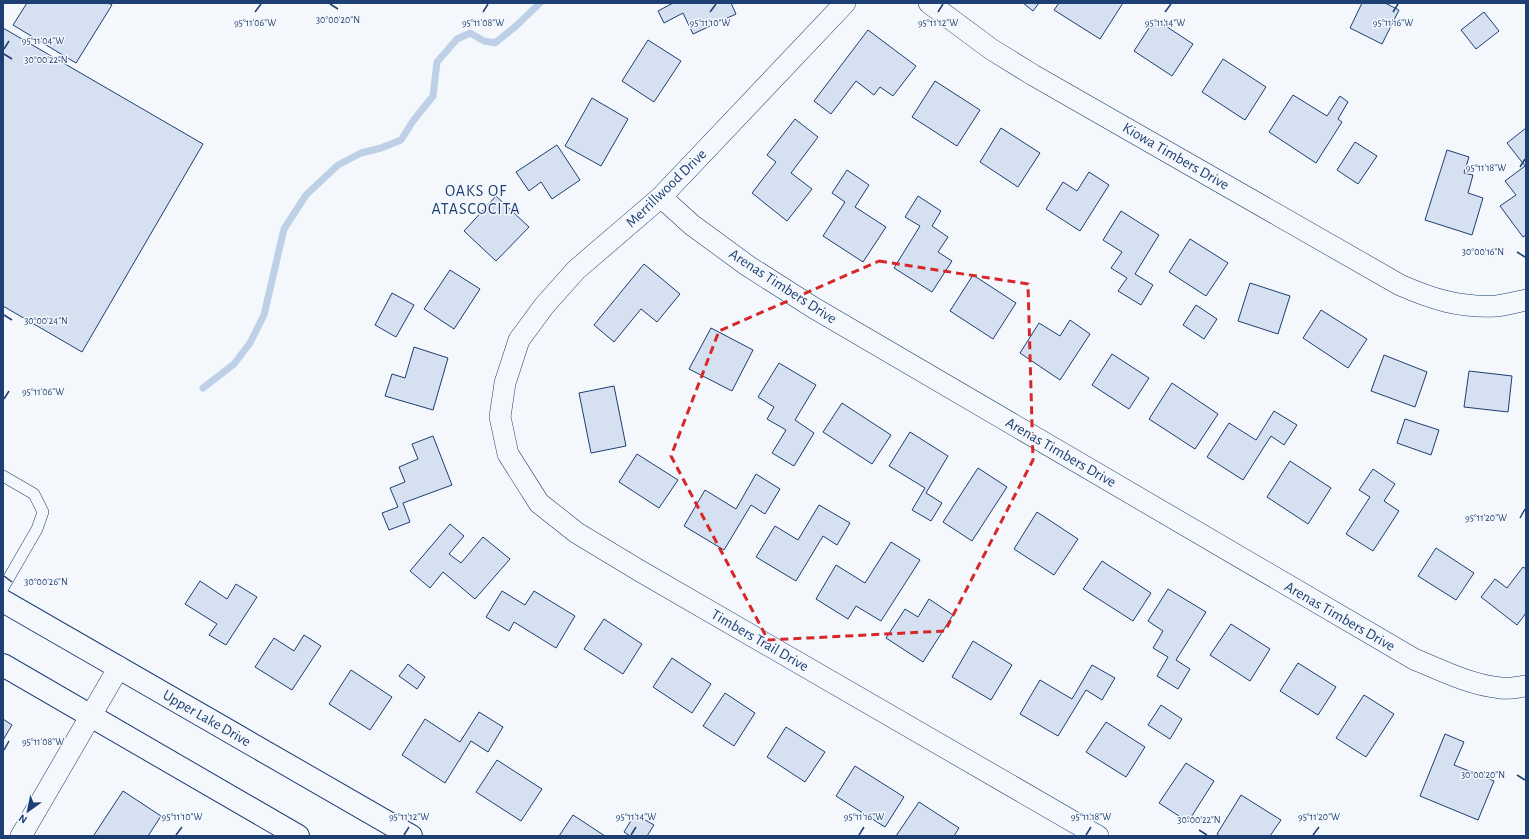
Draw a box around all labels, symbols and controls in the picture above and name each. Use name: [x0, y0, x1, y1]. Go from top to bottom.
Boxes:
text: 30°00'20"N: [316, 15, 360, 25]
text: 95°11'06"W: [234, 18, 276, 28]
text: 95°11'08"W: [462, 18, 504, 28]
text: 95°11'10"W: [690, 18, 731, 28]
text: 95°11'12"W: [918, 18, 958, 28]
text: 95°11'14"W: [1145, 18, 1185, 28]
text: 95°11'16"W: [1373, 18, 1413, 28]
text: 95°11'04"W: [22, 36, 64, 46]
text: 30°00'22"N: [24, 55, 68, 65]
street label: Kiowa Timbers Drive: [1120, 120, 1232, 193]
street label: Merrillwood Drive: [623, 146, 709, 230]
text: 95°11'18"W: [1466, 163, 1506, 173]
district label: OAKS OF ATASCOCITA: [431, 183, 521, 217]
street label: Arenas Timbers Drive: [726, 246, 839, 327]
text: 30°00'16"N: [1462, 247, 1504, 257]
text: 30°00'24"N: [24, 316, 68, 326]
text: 95°11'06"W: [22, 387, 64, 397]
street label: Arenas Timbers Drive: [1003, 415, 1119, 490]
text: 95°11'20"W: [1465, 513, 1507, 523]
text: 30°00'26"N: [24, 577, 68, 587]
street label: Arenas Timbers Drive: [1282, 579, 1398, 654]
street label: Timbers Trail Drive: [709, 607, 811, 674]
street label: Upper Lake Drive: [160, 687, 253, 750]
text: 95°11'08"W: [22, 737, 64, 747]
text: 30°00'20"N: [1461, 770, 1505, 780]
north arrow: [8, 791, 48, 831]
text: N: [17, 812, 29, 826]
text: 95°11'10"W: [162, 812, 203, 822]
text: 95°11'12"W: [389, 812, 429, 822]
text: 95°11'14"W: [616, 812, 656, 822]
text: 95°11'16"W: [844, 812, 884, 822]
text: 95°11'18"W: [1071, 812, 1111, 822]
text: 95°11'20"W: [1298, 812, 1340, 822]
text: 30°00'22"N: [1177, 815, 1221, 825]

